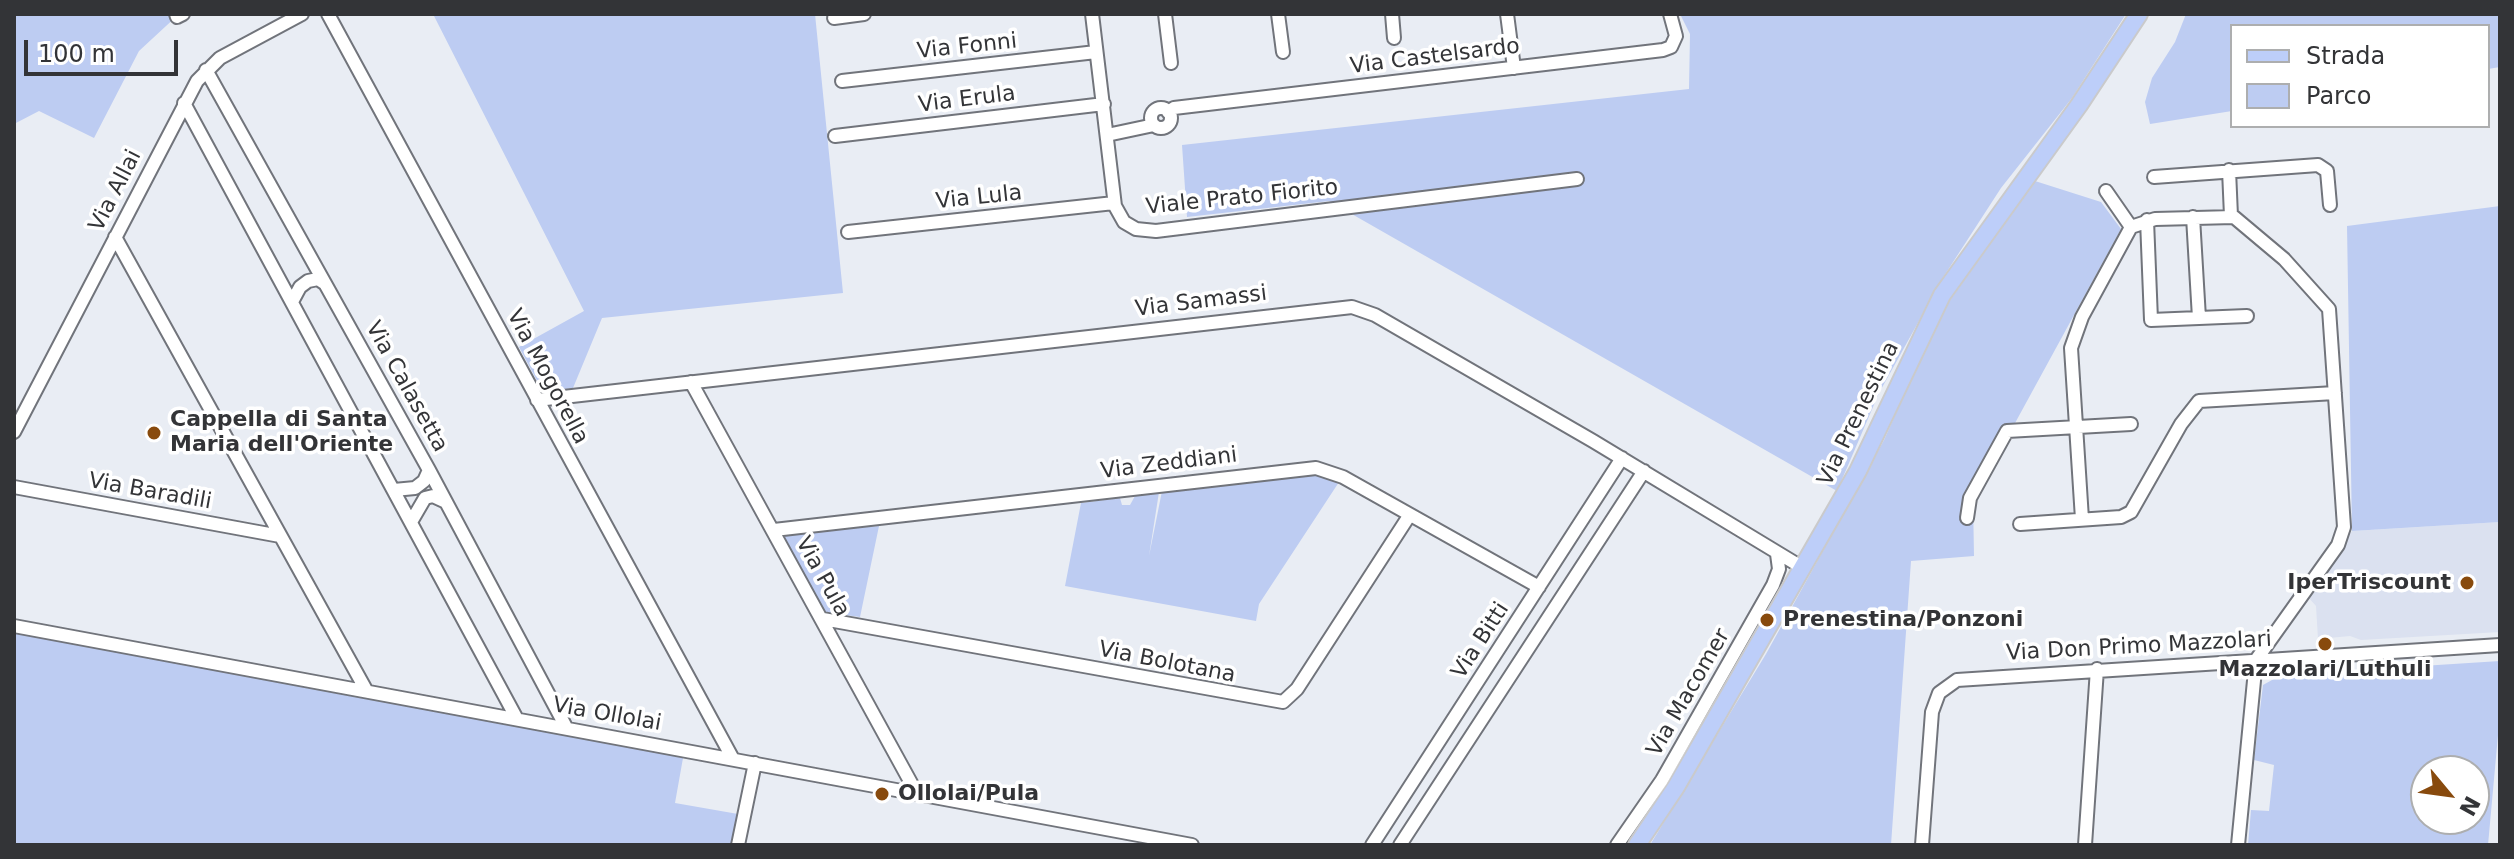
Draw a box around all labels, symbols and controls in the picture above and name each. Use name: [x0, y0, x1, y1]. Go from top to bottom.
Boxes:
scale bar: [28, 24, 182, 74]
legend: [2230, 24, 2490, 128]
street label: Via Fonni: [916, 29, 1018, 65]
street label: Via Castelsardo: [1349, 33, 1521, 81]
text: 100 m: [38, 40, 115, 68]
text: Strada: [2306, 42, 2385, 70]
street label: Via Erula: [917, 81, 1017, 119]
text: Parco: [2306, 82, 2371, 110]
street label: Via Allai: [84, 146, 148, 236]
street label: Viale Prato Fiorito: [1145, 175, 1339, 221]
street label: Via Lula: [935, 180, 1023, 216]
street label: Via Samassi: [1134, 281, 1268, 323]
street label: Via Mogorella: [500, 305, 594, 449]
street label: Via Calasetta: [359, 317, 453, 457]
street label: Via Prenestina: [1813, 338, 1905, 490]
place label: Cappella di Santa Maria dell'Oriente: [170, 407, 393, 458]
marker: Cappella di Santa Maria dell'Oriente: [145, 424, 163, 442]
street label: Via Zeddiani: [1099, 443, 1239, 485]
street label: Via Baradili: [86, 468, 214, 516]
street label: Via Pula: [789, 532, 855, 622]
place label: IperTriscount: [2287, 570, 2451, 596]
marker: IperTriscount: [2458, 574, 2476, 592]
street label: Via Bitti: [1447, 598, 1515, 684]
place label: Prenestina/Ponzoni: [1783, 607, 2023, 633]
marker: Prenestina/Ponzoni: [1758, 611, 1776, 629]
street label: Via Macomer: [1642, 624, 1736, 762]
street label: Via Don Primo Mazzolari: [2005, 627, 2273, 667]
marker: Mazzolari/Luthuli: [2316, 635, 2334, 653]
street label: Via Bolotana: [1096, 637, 1238, 689]
place label: Mazzolari/Luthuli: [2219, 657, 2431, 683]
street label: Via Ollolai: [551, 692, 663, 738]
north arrow: [2410, 755, 2490, 835]
place label: Ollolai/Pula: [898, 781, 1039, 807]
marker: Ollolai/Pula: [873, 785, 891, 803]
text: N: [2454, 792, 2485, 820]

